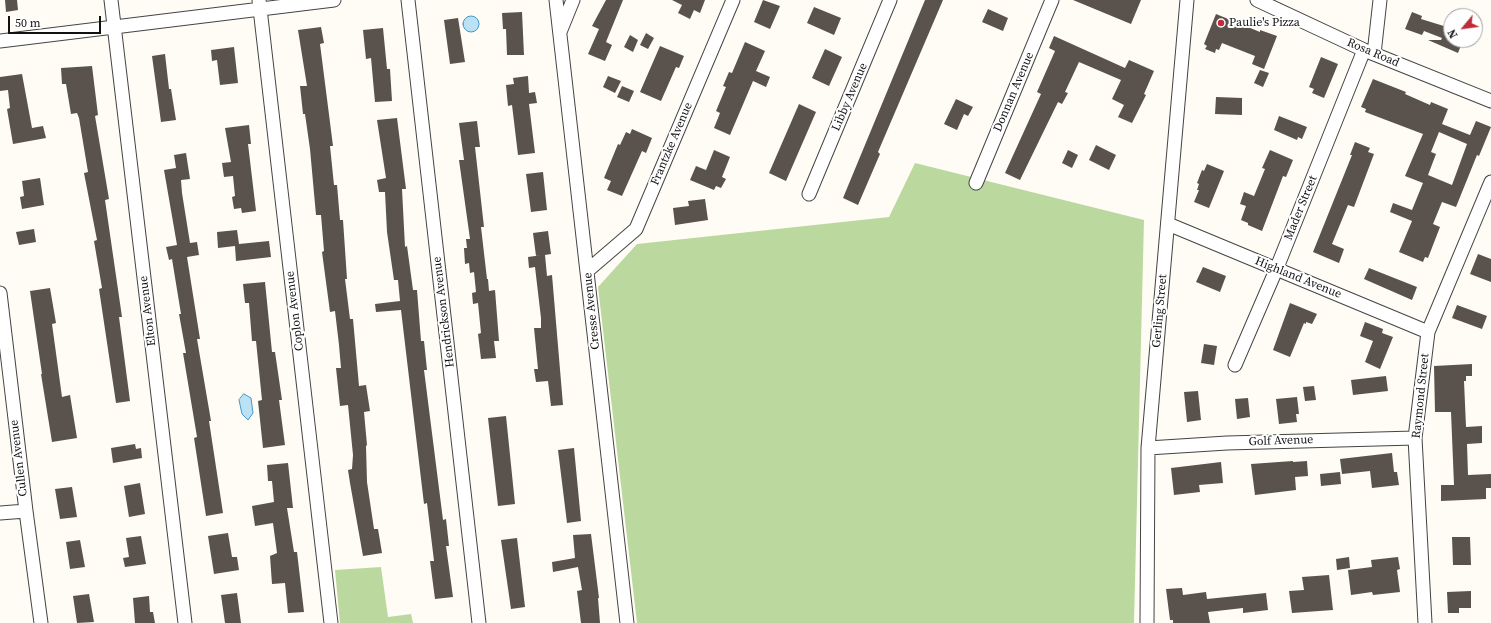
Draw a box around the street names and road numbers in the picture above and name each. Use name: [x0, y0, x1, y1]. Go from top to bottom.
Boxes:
street label: Rosa Road: [1345, 36, 1401, 70]
street label: Donnan Avenue: [991, 50, 1037, 134]
street label: Libby Avenue: [829, 61, 871, 133]
street label: Frantzke Avenue: [648, 100, 696, 188]
street label: Mader Street: [1281, 174, 1321, 242]
street label: Highland Avenue: [1253, 254, 1343, 302]
street label: Hendrickson Avenue: [430, 256, 458, 368]
street label: Coplon Avenue: [283, 270, 307, 352]
street label: Cresse Avenue: [581, 272, 603, 350]
street label: Gerling Street: [1150, 274, 1170, 348]
street label: Elton Avenue: [137, 275, 159, 347]
street label: Raymond Street: [1409, 353, 1433, 439]
street label: Cullen Avenue: [7, 419, 31, 497]
street label: Golf Avenue: [1248, 433, 1314, 449]

